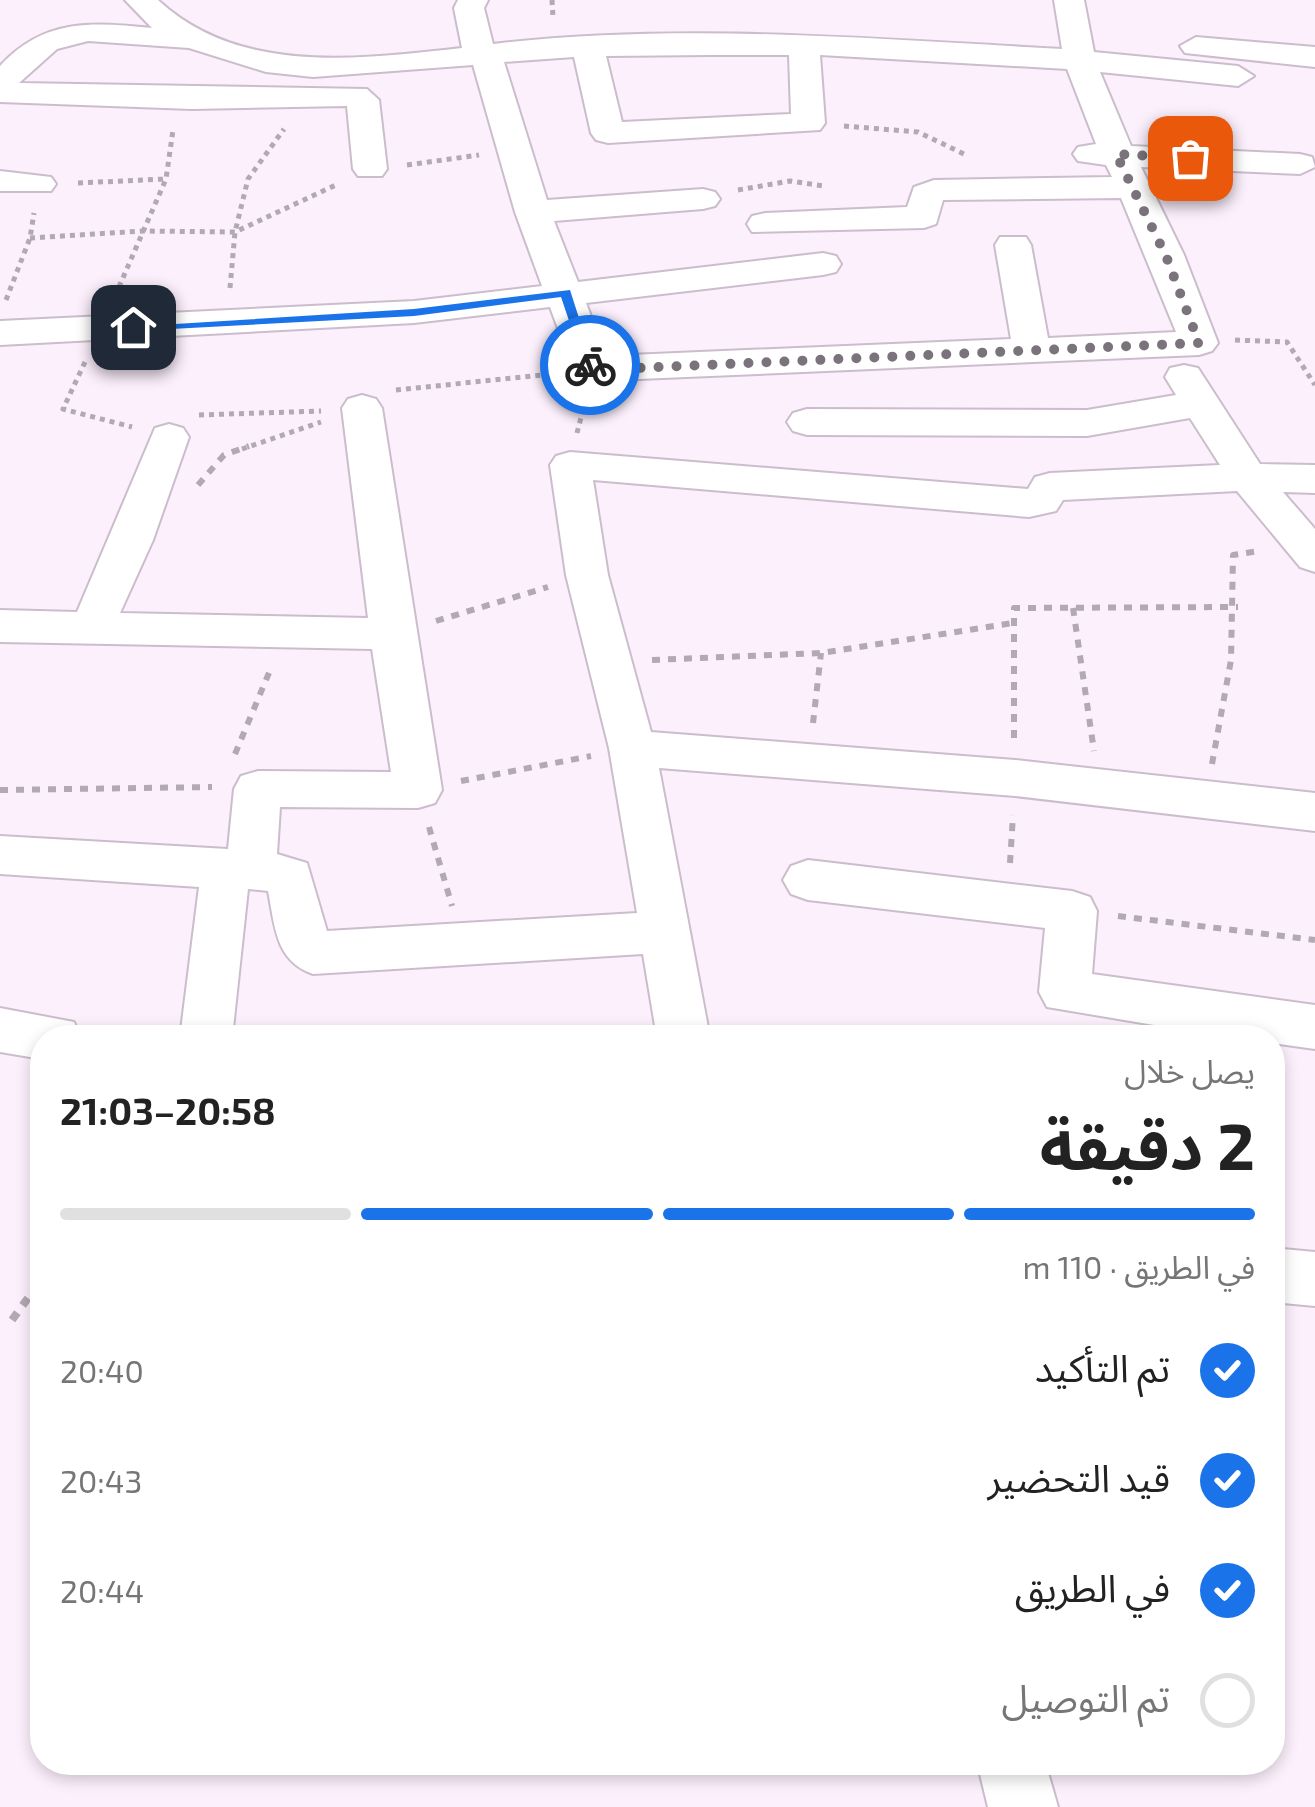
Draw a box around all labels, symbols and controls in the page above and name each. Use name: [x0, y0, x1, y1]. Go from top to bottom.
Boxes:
pin: [1148, 116, 1233, 201]
icon: bag: [1163, 131, 1218, 186]
pin: [91, 285, 176, 370]
icon: home: [106, 300, 161, 355]
courier: [540, 315, 640, 415]
icon: bike: [563, 338, 618, 393]
text: يصل خلال: [1124, 1051, 1255, 1089]
text: 20:58–21:03: [60, 1087, 276, 1133]
text: 2 دقيقة: [1040, 1105, 1255, 1183]
text: في الطريق · 110 m: [1022, 1247, 1255, 1285]
icon: check: [1200, 1343, 1255, 1398]
text: تم التأكيد: [1035, 1344, 1170, 1390]
text: 20:40: [60, 1351, 144, 1389]
icon: check: [1200, 1453, 1255, 1508]
text: قيد التحضير: [988, 1454, 1170, 1500]
text: 20:43: [60, 1461, 142, 1499]
icon: check: [1200, 1563, 1255, 1618]
text: في الطريق: [1015, 1564, 1170, 1610]
text: 20:44: [60, 1571, 144, 1609]
text: تم التوصيل: [1002, 1674, 1170, 1720]

